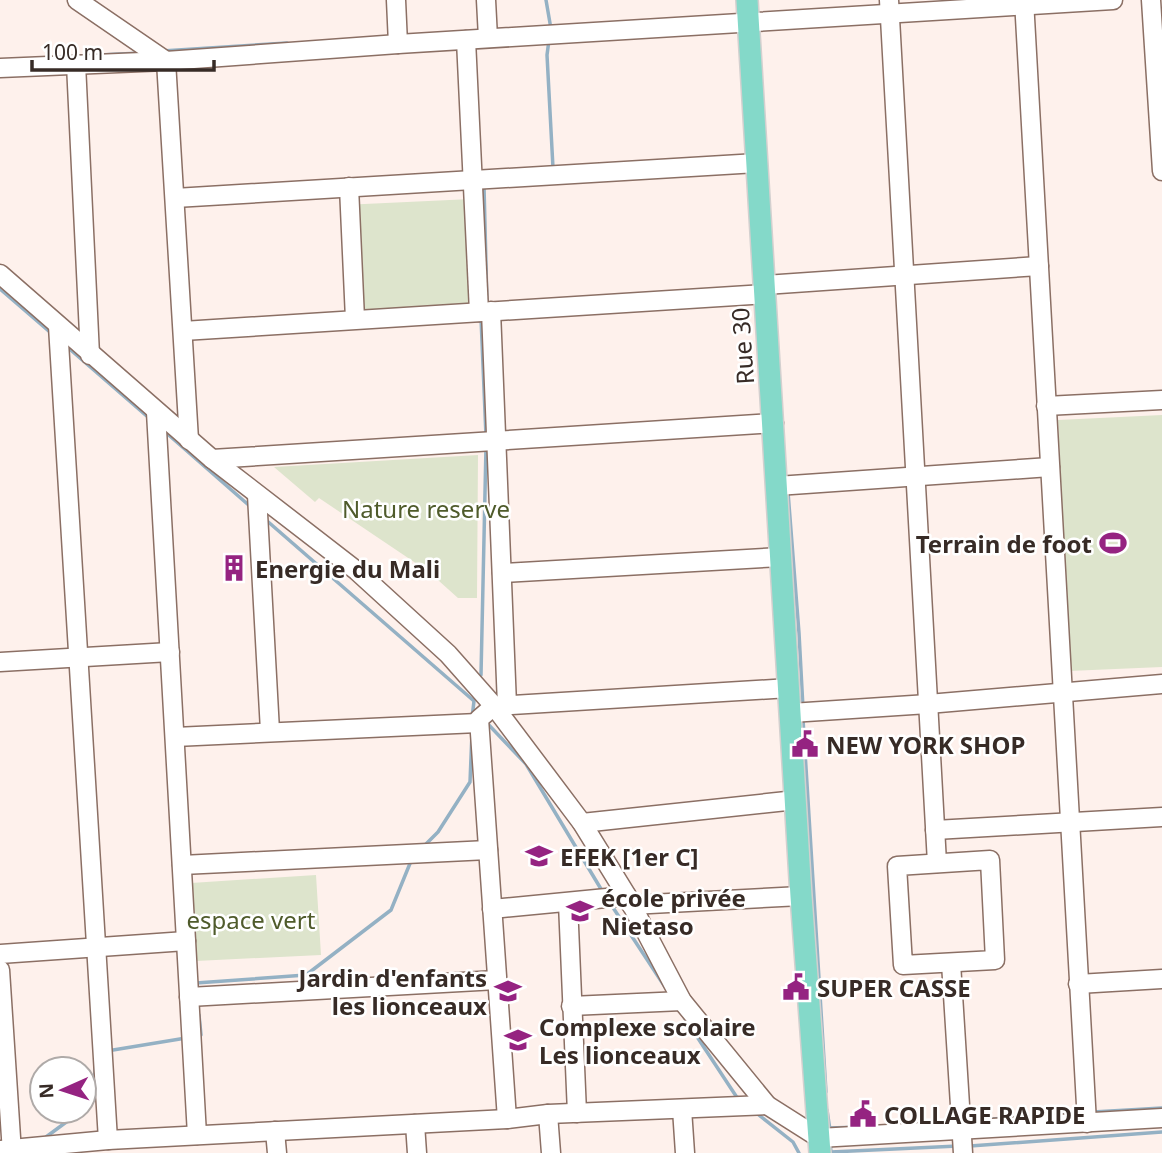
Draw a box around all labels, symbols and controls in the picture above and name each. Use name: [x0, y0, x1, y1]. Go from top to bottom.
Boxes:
scale bar: [32, 28, 214, 72]
text: 100 m: [42, 38, 103, 66]
street label: Rue 30: [723, 306, 761, 386]
park label: Nature reserve: [342, 492, 510, 525]
place label: Terrain de foot: [916, 527, 1092, 560]
sports icon: Terrain de foot: [1098, 528, 1128, 558]
place label: Energie du Mali: [255, 552, 440, 585]
building icon: Energie du Mali: [219, 553, 249, 583]
place label: NEW YORK SHOP: [826, 728, 1025, 761]
public building icon: NEW YORK SHOP: [790, 729, 820, 759]
place label: EFEK [1er C]: [560, 840, 699, 873]
school or university icon: EFEK [1er C]: [524, 841, 554, 871]
place label: école privée Nietaso: [601, 881, 746, 942]
school or university icon: école privée Nietaso: [565, 896, 595, 926]
park label: espace vert: [187, 903, 316, 936]
place label: Jardin d'enfants les lionceaux: [296, 961, 487, 1022]
place label: SUPER CASSE: [817, 971, 971, 1004]
public building icon: SUPER CASSE: [781, 972, 811, 1002]
school or university icon: Jardin d'enfants les lionceaux: [493, 976, 523, 1006]
place label: Complexe scolaire Les lionceaux: [539, 1010, 756, 1071]
school or university icon: Complexe scolaire Les lionceaux: [503, 1025, 533, 1055]
north arrow: [28, 1055, 98, 1125]
text: N: [33, 1082, 59, 1099]
place label: COLLAGE RAPIDE: [884, 1098, 1086, 1131]
public building icon: COLLAGE RAPIDE: [848, 1099, 878, 1129]

